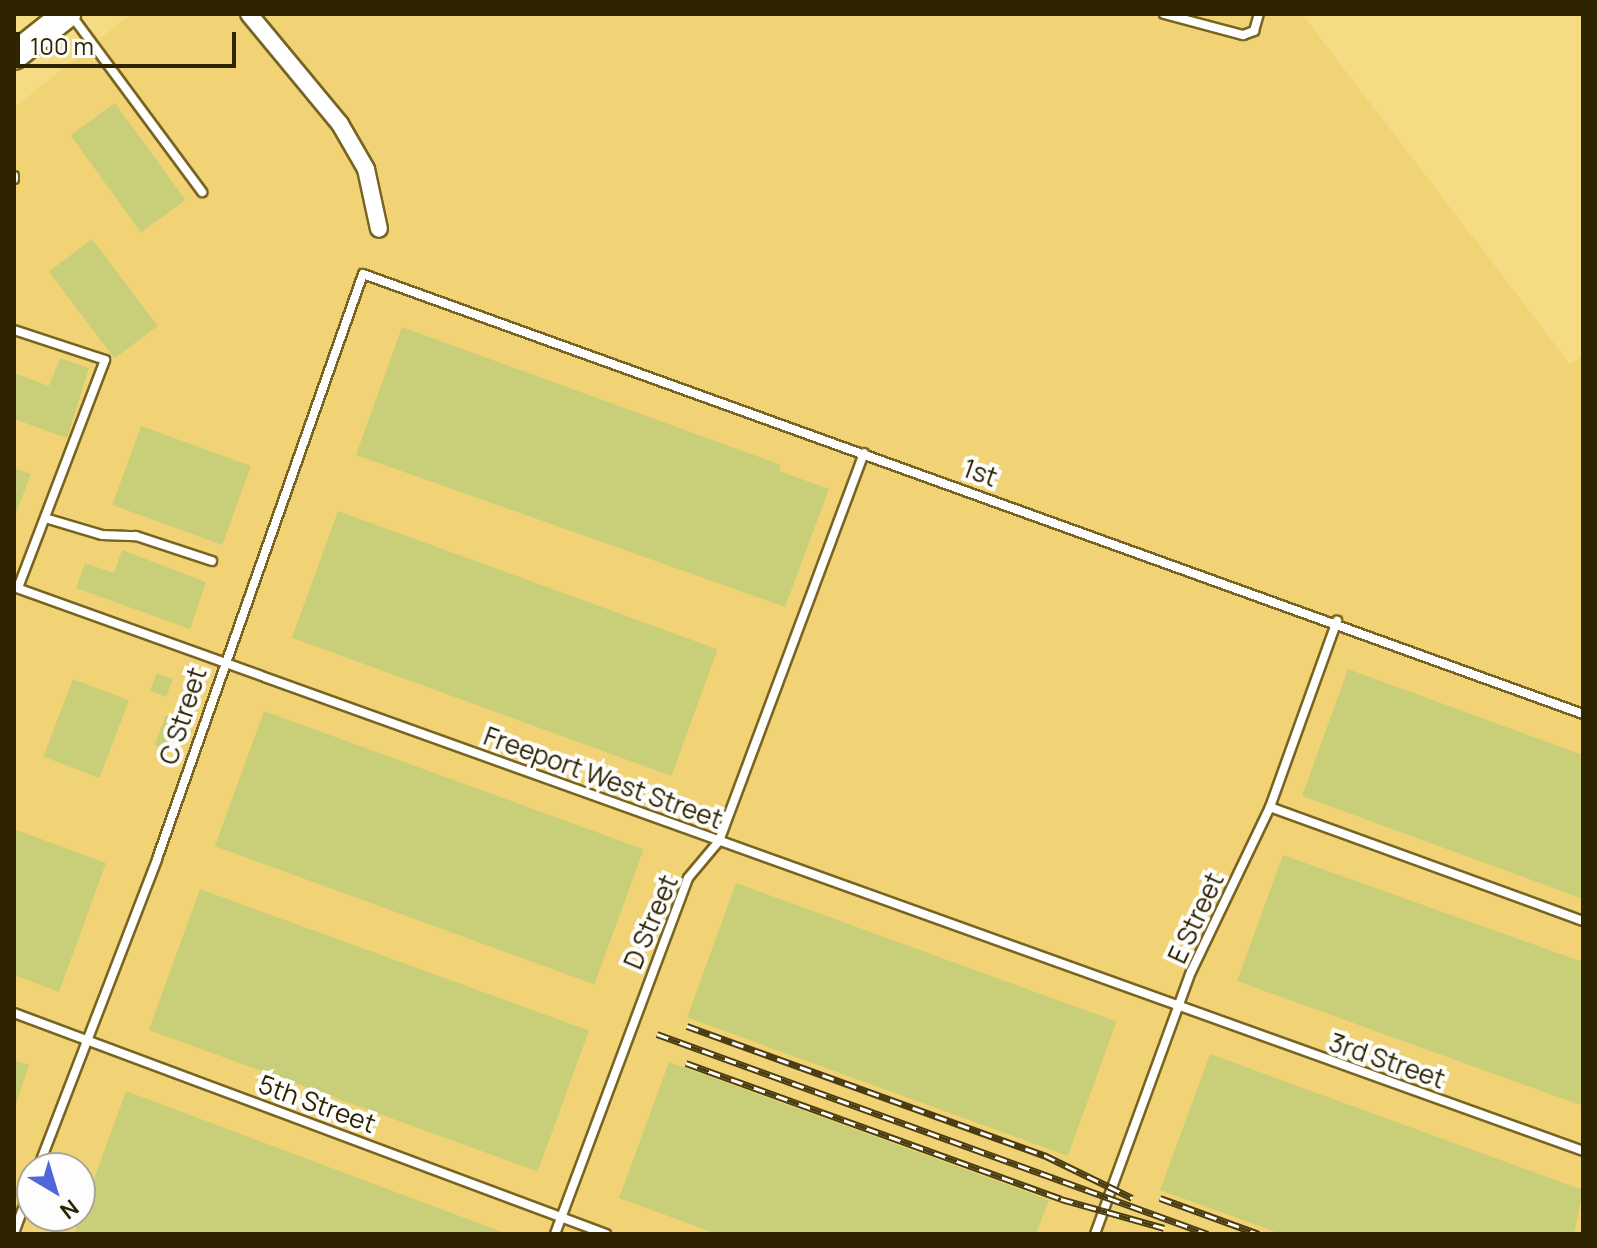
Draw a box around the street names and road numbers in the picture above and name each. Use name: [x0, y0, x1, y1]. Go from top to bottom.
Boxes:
street label: 1st: [959, 452, 1001, 494]
street label: C Street: [153, 664, 213, 768]
street label: Freeport West Street: [479, 720, 727, 836]
street label: E Street: [1161, 868, 1231, 968]
street label: D Street: [617, 870, 685, 974]
street label: 3rd Street: [1325, 1027, 1449, 1095]
street label: 5th Street: [254, 1068, 380, 1140]

